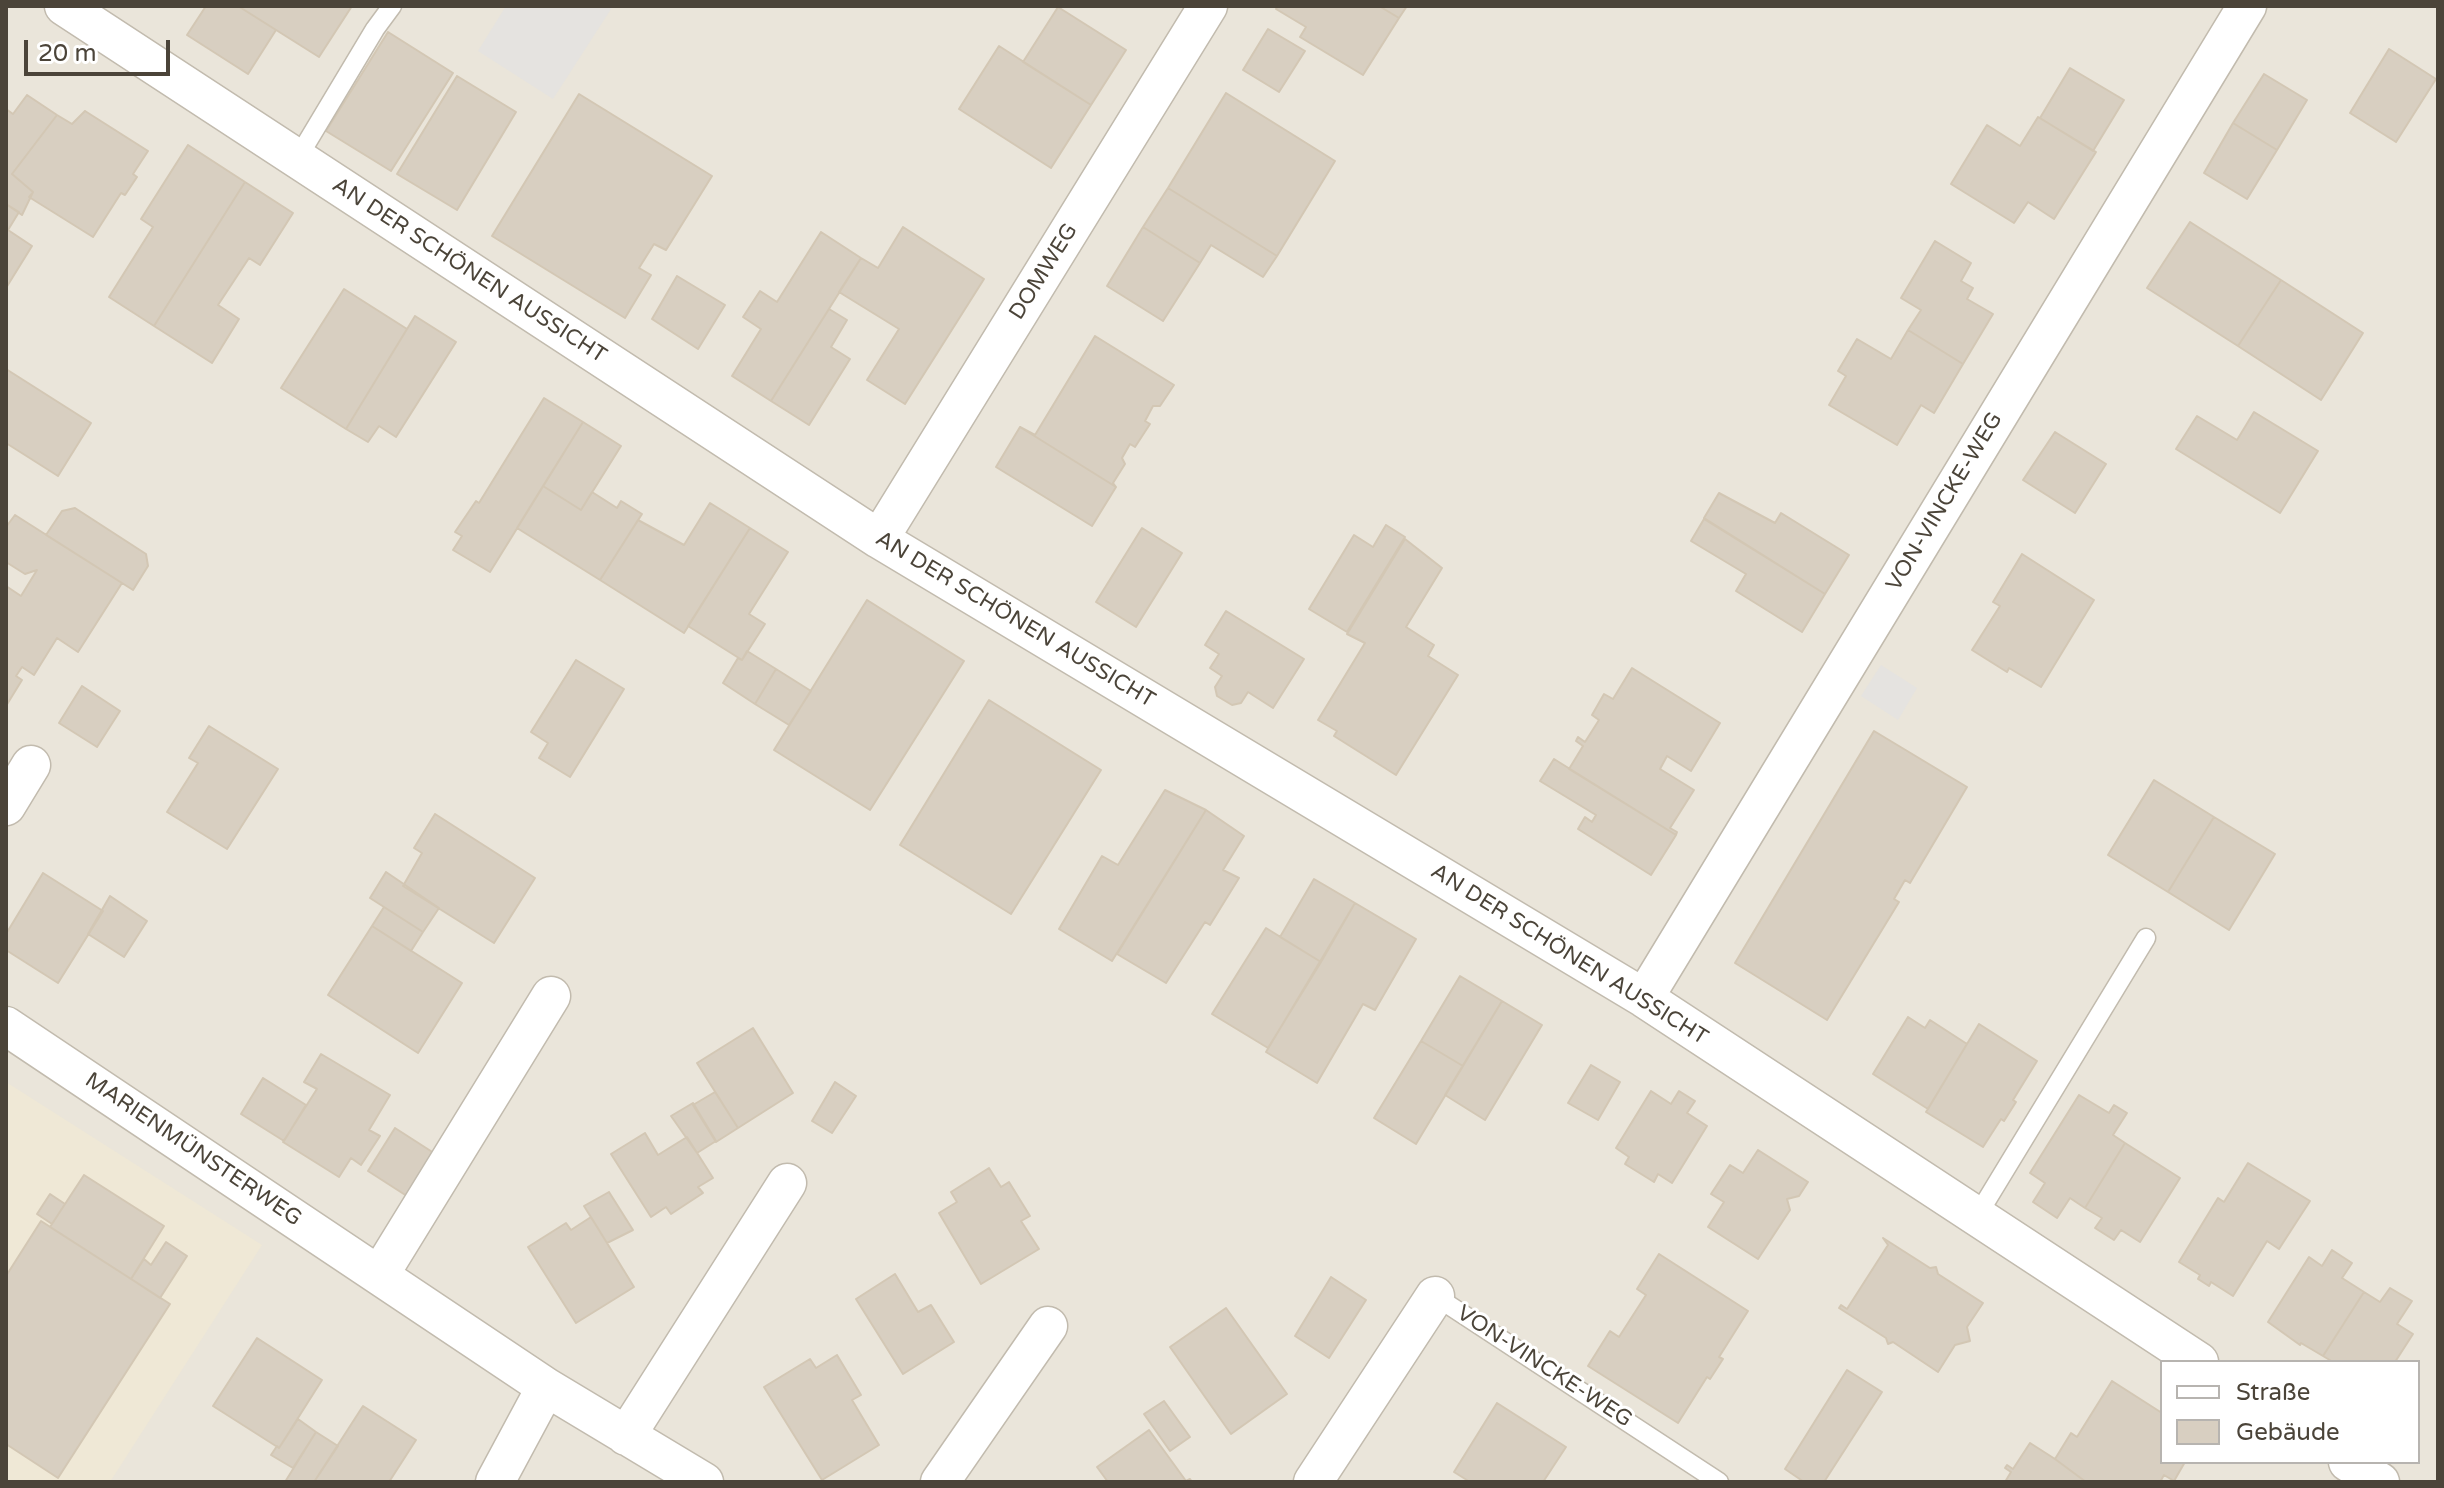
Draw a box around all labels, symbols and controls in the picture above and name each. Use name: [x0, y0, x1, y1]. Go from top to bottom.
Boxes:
scale bar: [28, 24, 174, 74]
text: 20 m: [38, 39, 96, 68]
street label: AN DER SCHÖNEN AUSSICHT: [327, 172, 611, 370]
street label: DOMWEG: [1004, 219, 1084, 325]
street label: VON-VINCKE-WEG: [1881, 408, 2009, 596]
street label: AN DER SCHÖNEN AUSSICHT: [870, 526, 1160, 714]
street label: AN DER SCHÖNEN AUSSICHT: [1426, 859, 1712, 1051]
street label: MARIENMÜNSTERWEG: [80, 1068, 306, 1232]
street label: VON-VINCKE-WEG: [1451, 1300, 1637, 1434]
legend: [2160, 1360, 2420, 1464]
text: Straße: [2236, 1378, 2310, 1407]
text: Gebäude: [2236, 1418, 2340, 1447]

